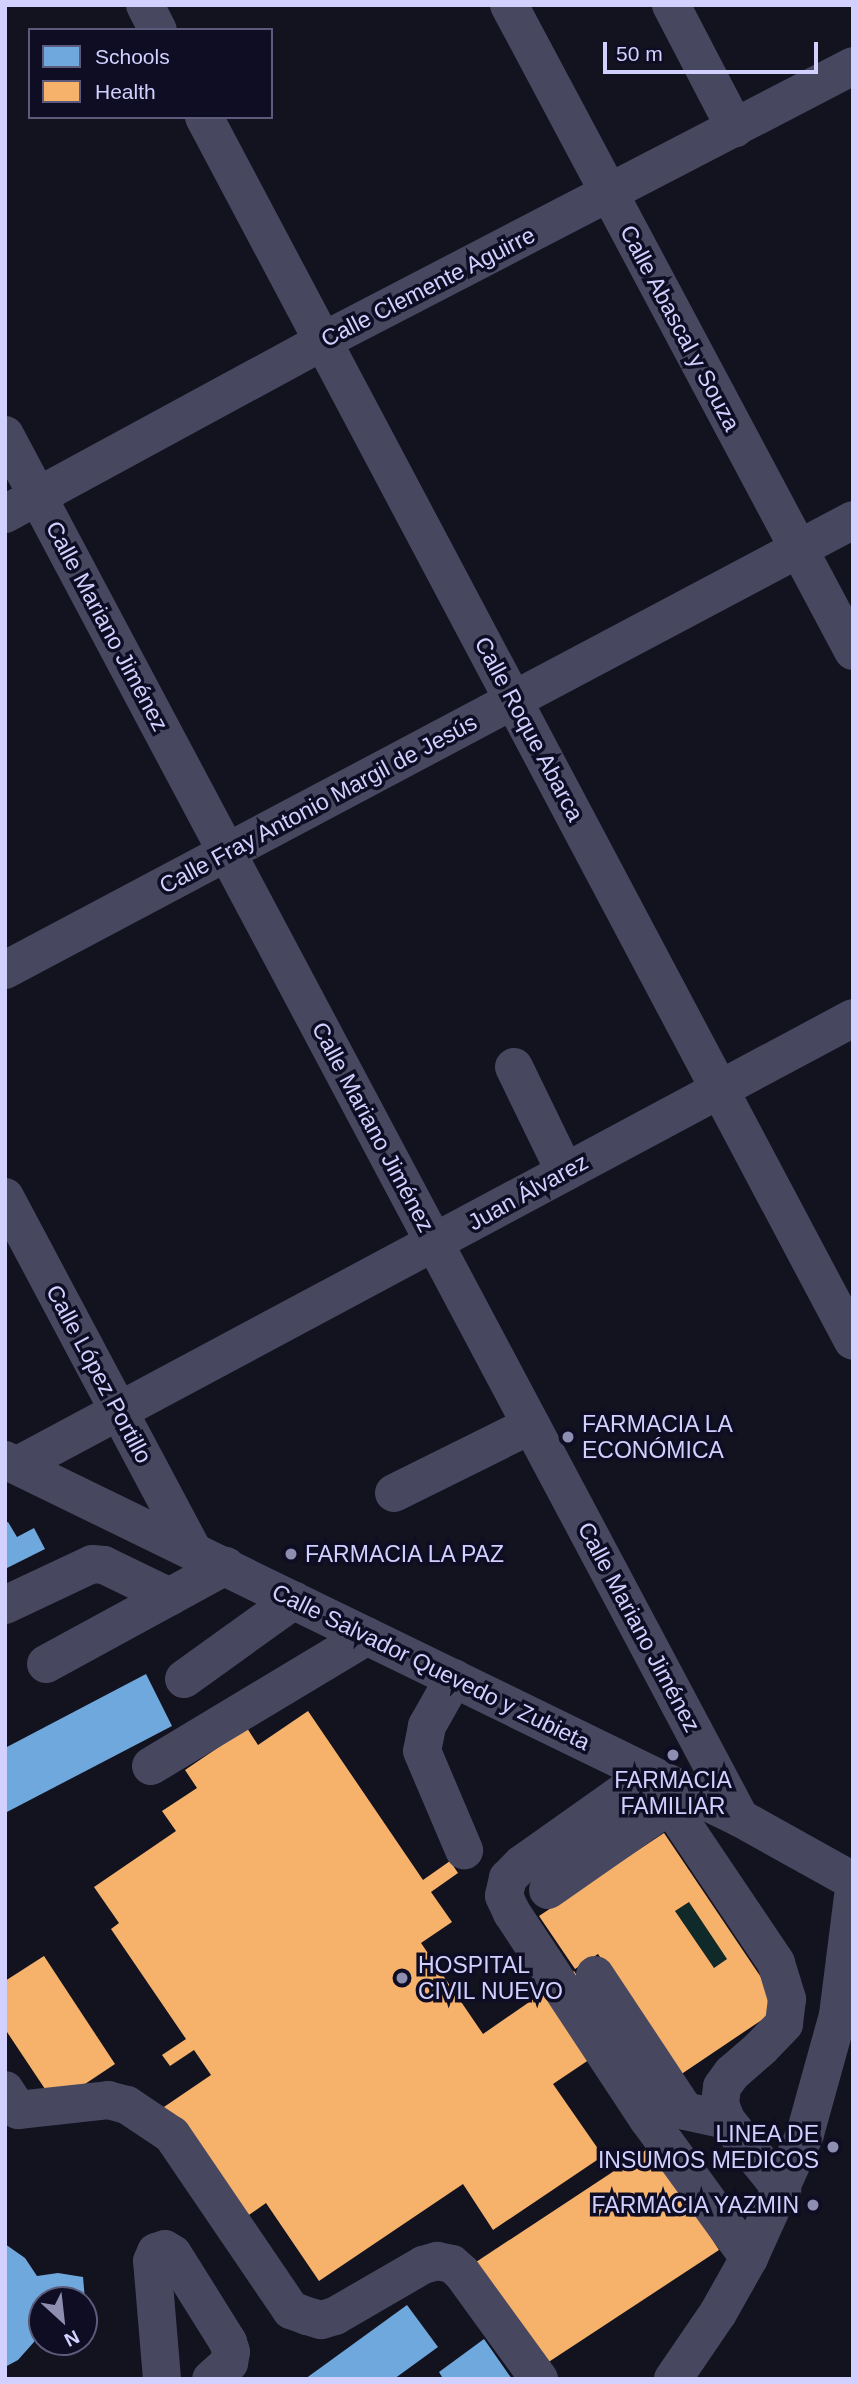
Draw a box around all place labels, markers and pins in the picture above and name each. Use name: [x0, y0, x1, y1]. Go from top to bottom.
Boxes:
place label: FARMACIA LA ECONÓMICA: [582, 1410, 734, 1464]
marker: FARMACIA LA ECONÓMICA: [560, 1429, 576, 1445]
place label: FARMACIA LA PAZ: [305, 1540, 507, 1568]
marker: FARMACIA LA PAZ: [283, 1546, 299, 1562]
marker: FARMACIA FAMILIAR: [665, 1747, 681, 1763]
place label: FARMACIA FAMILIAR: [614, 1766, 732, 1820]
place label: HOSPITAL CIVIL NUEVO: [418, 1951, 564, 2005]
marker: HOSPITAL CIVIL NUEVO: [392, 1968, 412, 1988]
place label: LINEA DE INSUMOS MEDICOS: [598, 2120, 819, 2174]
marker: LINEA DE INSUMOS MEDICOS: [825, 2139, 841, 2155]
place label: FARMACIA YAZMIN: [590, 2191, 799, 2219]
marker: FARMACIA YAZMIN: [805, 2197, 821, 2213]

